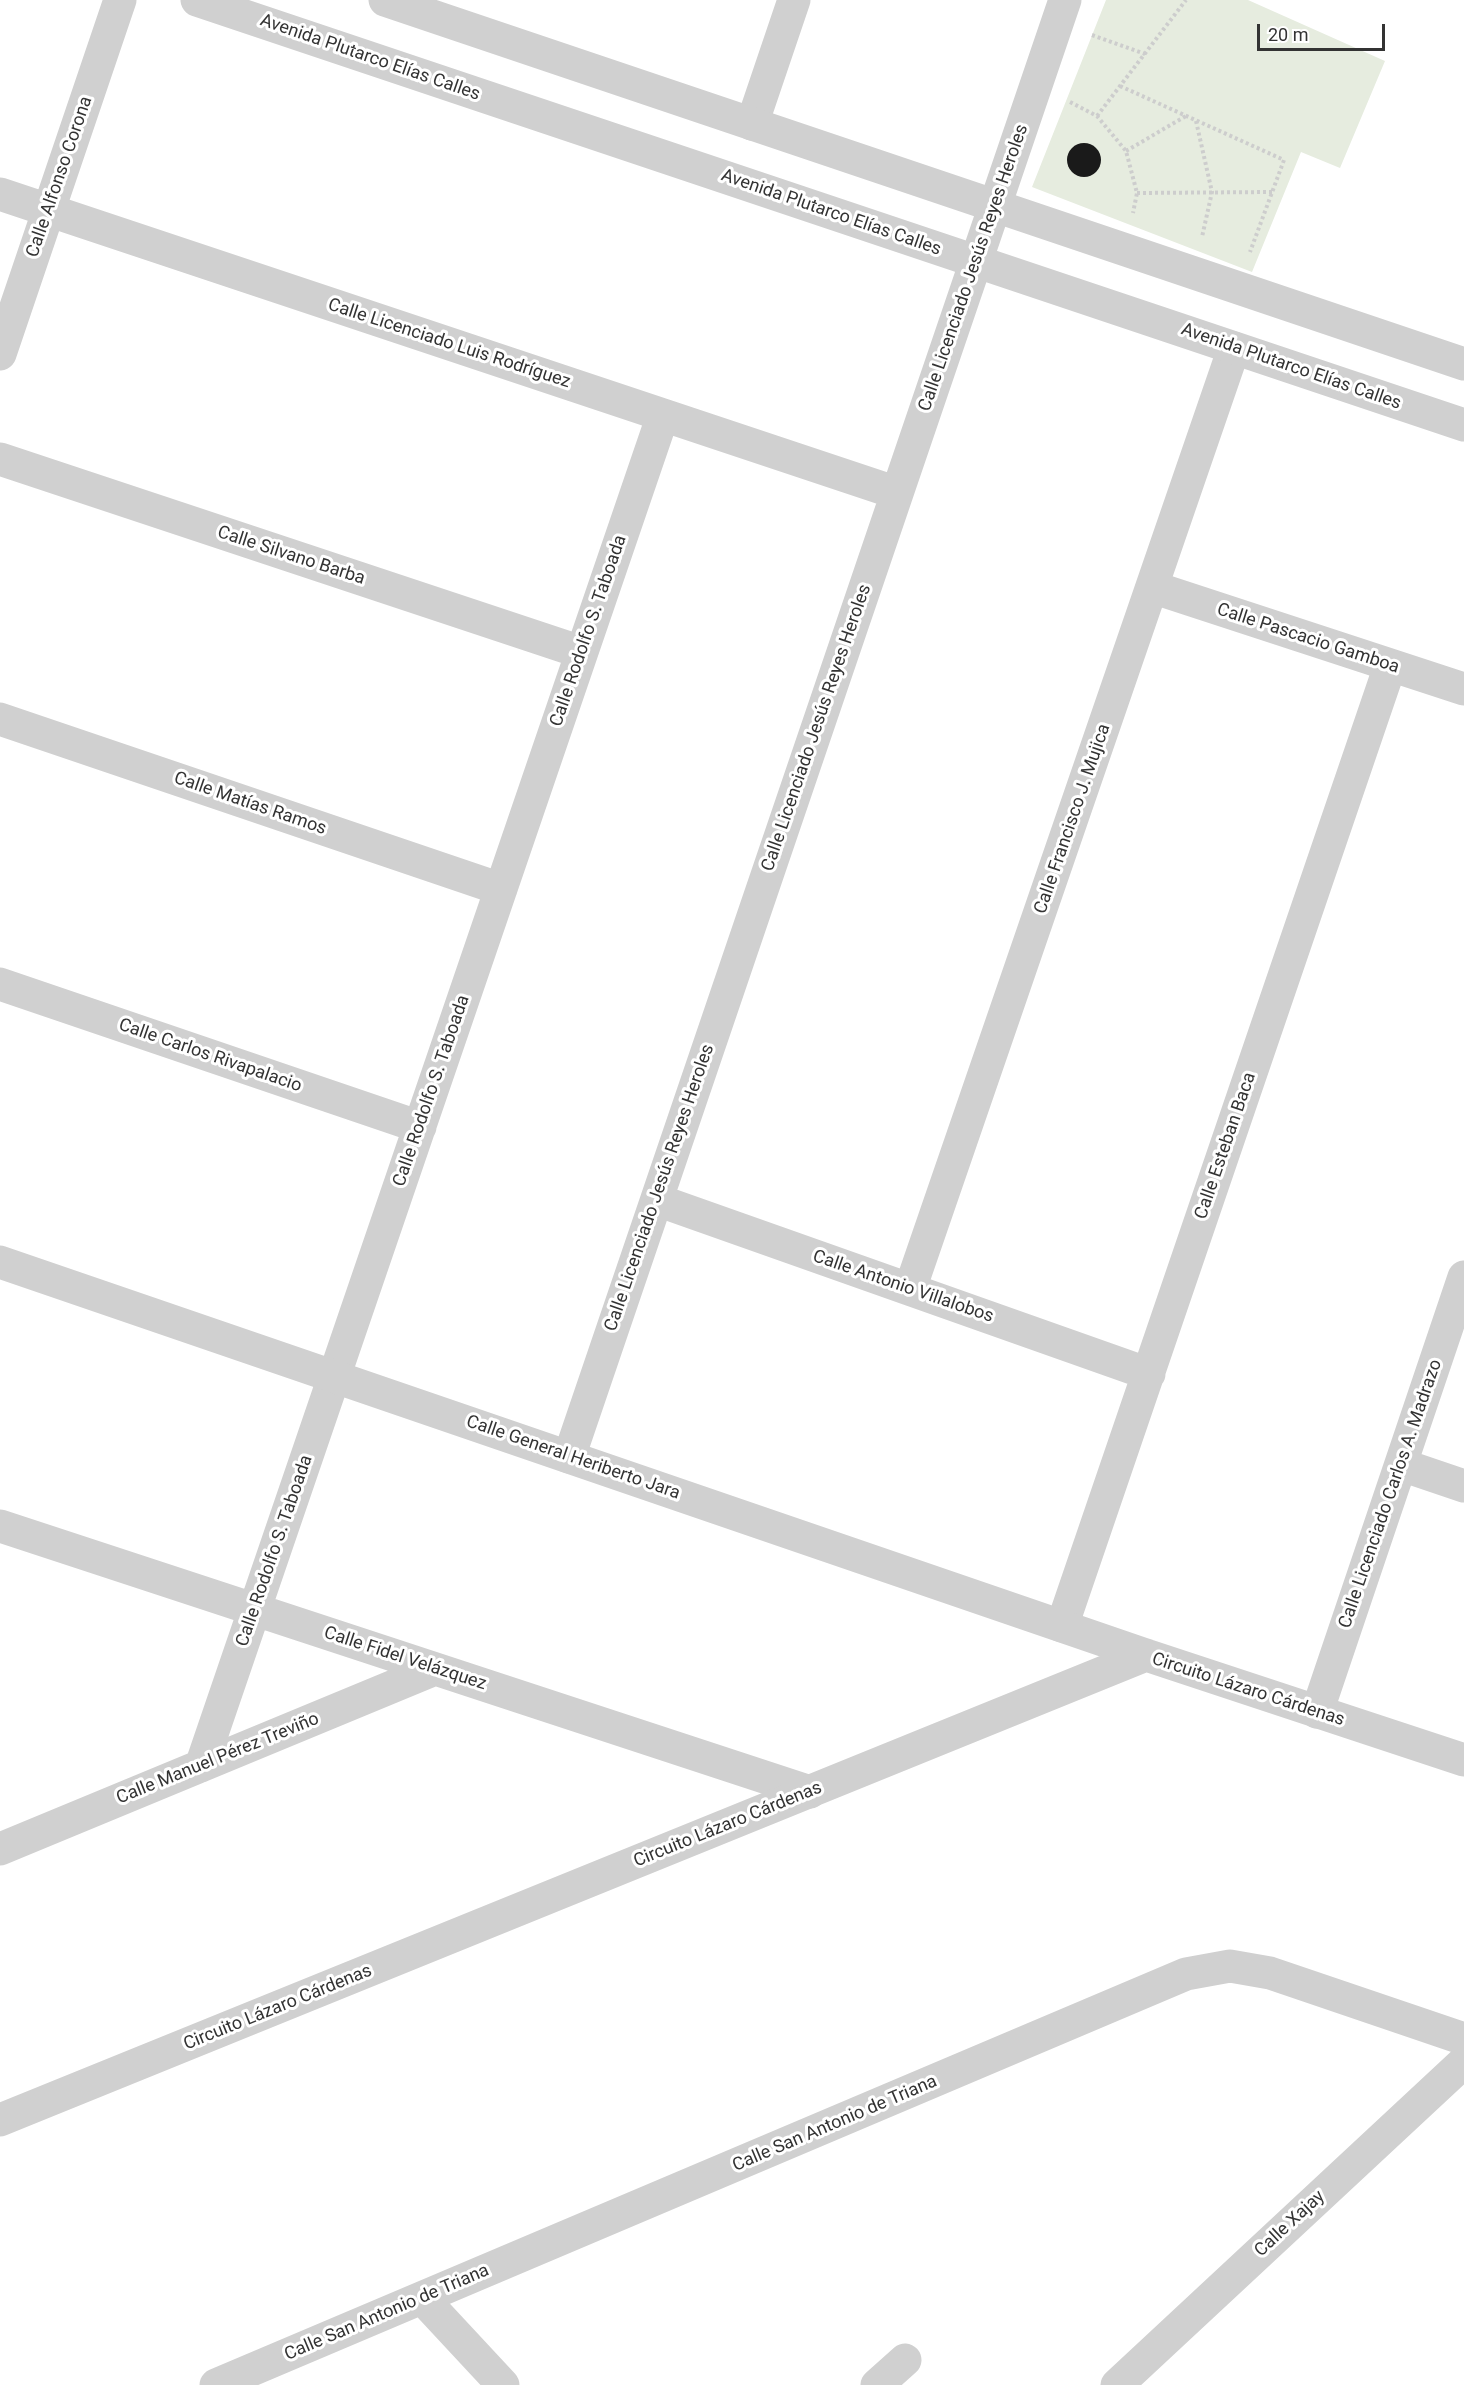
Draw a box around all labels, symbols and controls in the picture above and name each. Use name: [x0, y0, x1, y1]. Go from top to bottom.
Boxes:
street label: Avenida Plutarco Elías Calles: [257, 10, 483, 106]
scale bar: [1260, 12, 1388, 50]
text: 20 m: [1268, 24, 1308, 45]
street label: Calle Alfonso Corona: [22, 94, 98, 260]
street label: Calle Licenciado Jesús Reyes Heroles: [915, 122, 1033, 414]
street label: Avenida Plutarco Elías Calles: [718, 165, 944, 261]
street label: Calle Licenciado Luis Rodríguez: [325, 295, 573, 393]
street label: Avenida Plutarco Elías Calles: [1178, 319, 1404, 415]
street label: Calle Silvano Barba: [215, 522, 367, 590]
street label: Calle Rodolfo S. Taboada: [546, 532, 632, 730]
street label: Calle Licenciado Jesús Reyes Heroles: [758, 582, 876, 874]
street label: Calle Pascacio Gamboa: [1214, 599, 1402, 679]
street label: Calle Francisco J. Mujica: [1030, 721, 1116, 917]
street label: Calle Matías Ramos: [171, 768, 329, 840]
street label: Calle Rodolfo S. Taboada: [389, 992, 475, 1190]
street label: Calle Carlos Rivapalacio: [116, 1014, 304, 1098]
street label: Calle Licenciado Jesús Reyes Heroles: [601, 1042, 719, 1334]
street label: Calle Esteban Baca: [1191, 1070, 1261, 1222]
street label: Calle Antonio Villalobos: [810, 1246, 996, 1328]
street label: Calle Licenciado Carlos A. Madrazo: [1335, 1357, 1447, 1631]
street label: Calle General Heriberto Jara: [463, 1411, 683, 1505]
street label: Calle Rodolfo S. Taboada: [232, 1452, 318, 1650]
street label: Calle Fidel Velázquez: [321, 1623, 489, 1695]
street label: Circuito Lázaro Cárdenas: [1149, 1649, 1347, 1731]
street label: Calle Manuel Pérez Treviño: [114, 1708, 322, 1810]
street label: Circuito Lázaro Cárdenas: [631, 1777, 825, 1873]
street label: Circuito Lázaro Cárdenas: [181, 1960, 375, 2056]
street label: Calle San Antonio de Triana: [729, 2071, 941, 2177]
street label: Calle Xajay: [1251, 2186, 1329, 2262]
street label: Calle San Antonio de Triana: [281, 2260, 493, 2366]

